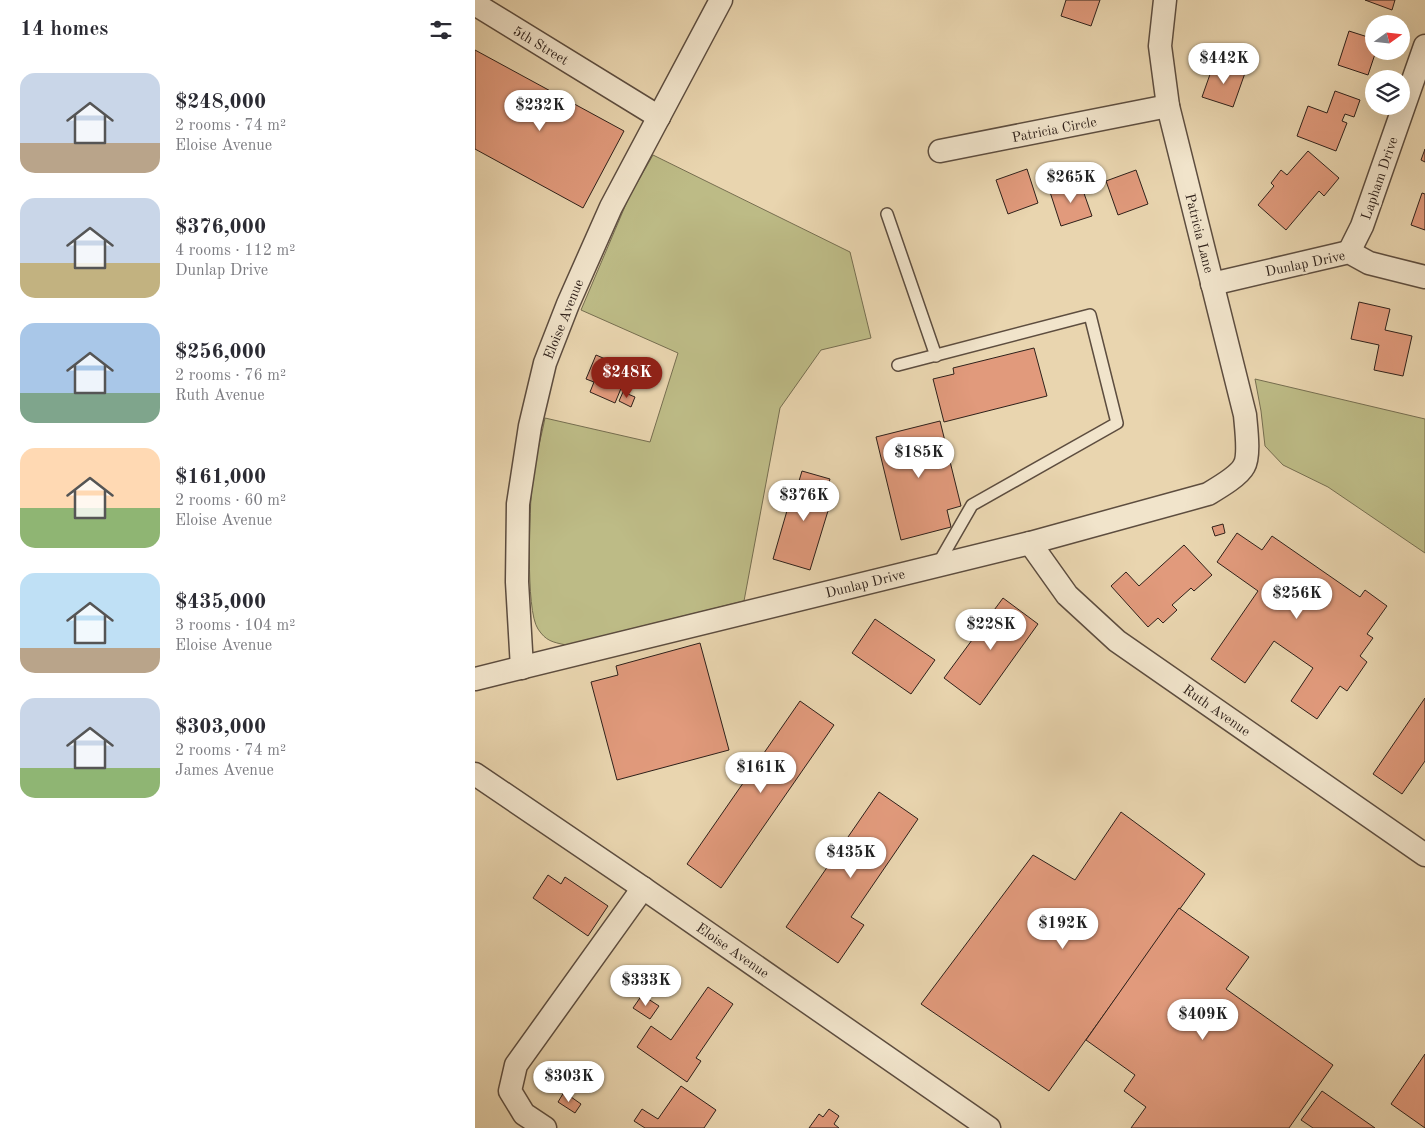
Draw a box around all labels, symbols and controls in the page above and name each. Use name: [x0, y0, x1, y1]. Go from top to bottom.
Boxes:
north arrow: [1365, 15, 1410, 60]
map controls: [1365, 15, 1410, 115]
icon: filters: [427, 16, 455, 44]
text: 14 homes: [20, 19, 108, 40]
street label: 5th Street: [510, 24, 571, 68]
pin: $442K: [1189, 42, 1259, 85]
text: $442K: [1199, 51, 1249, 67]
button: layers: [1365, 70, 1410, 115]
pin: $232K: [505, 90, 575, 132]
text: $248,000: [175, 92, 266, 113]
icon: home: [60, 93, 120, 153]
text: $232K: [515, 98, 565, 114]
street label: Patricia Circle: [1011, 115, 1098, 145]
text: 2 rooms · 74 m²: [175, 118, 286, 134]
street label: Lapham Drive: [1359, 135, 1401, 222]
text: Eloise Avenue: [175, 138, 272, 154]
pin: $265K: [1036, 162, 1106, 204]
text: $265K: [1046, 170, 1096, 186]
street label: Patricia Lane: [1182, 192, 1216, 274]
text: $376,000: [175, 217, 266, 238]
icon: home: [60, 218, 120, 278]
text: 4 rooms · 112 m²: [175, 243, 295, 259]
street label: Dunlap Drive: [1264, 249, 1346, 279]
text: Dunlap Drive: [175, 263, 268, 279]
street label: Eloise Avenue: [542, 277, 586, 361]
text: $256,000: [175, 342, 266, 363]
icon: home: [60, 343, 120, 403]
pin: $248K: [592, 356, 662, 399]
text: $248K: [602, 365, 652, 381]
text: 2 rooms · 76 m²: [175, 368, 286, 384]
text: Ruth Avenue: [175, 388, 265, 404]
pin: $185K: [884, 436, 954, 479]
text: $185K: [894, 445, 944, 461]
text: $161,000: [175, 467, 266, 488]
icon: home: [60, 468, 120, 528]
pin: $376K: [769, 480, 839, 522]
text: $376K: [779, 488, 829, 504]
text: 2 rooms · 60 m²: [175, 493, 286, 509]
text: Eloise Avenue: [175, 513, 272, 529]
street label: Dunlap Drive: [824, 567, 906, 601]
pin: $256K: [1262, 578, 1332, 620]
text: $256K: [1272, 586, 1322, 602]
text: $435,000: [175, 592, 266, 613]
icon: home: [60, 593, 120, 653]
pin: $228K: [956, 608, 1026, 651]
text: $228K: [966, 617, 1016, 633]
text: 3 rooms · 104 m²: [175, 618, 295, 634]
text: Eloise Avenue: [175, 638, 272, 654]
street label: Ruth Avenue: [1180, 683, 1253, 739]
text: $303,000: [175, 717, 266, 738]
icon: home: [60, 718, 120, 778]
text: 2 rooms · 74 m²: [175, 743, 286, 759]
pin: $161K: [726, 752, 796, 794]
text: $161K: [736, 760, 786, 776]
text: James Avenue: [175, 763, 274, 779]
pin: $435K: [816, 836, 886, 879]
text: $435K: [826, 845, 876, 861]
pin: $192K: [1028, 908, 1098, 950]
text: $192K: [1038, 916, 1088, 932]
street label: Eloise Avenue: [694, 921, 771, 981]
pin: $333K: [611, 964, 681, 1007]
text: $333K: [621, 973, 671, 989]
pin: $409K: [1168, 998, 1238, 1041]
text: $409K: [1178, 1007, 1228, 1023]
pin: $303K: [534, 1060, 604, 1103]
text: $303K: [544, 1069, 594, 1085]

